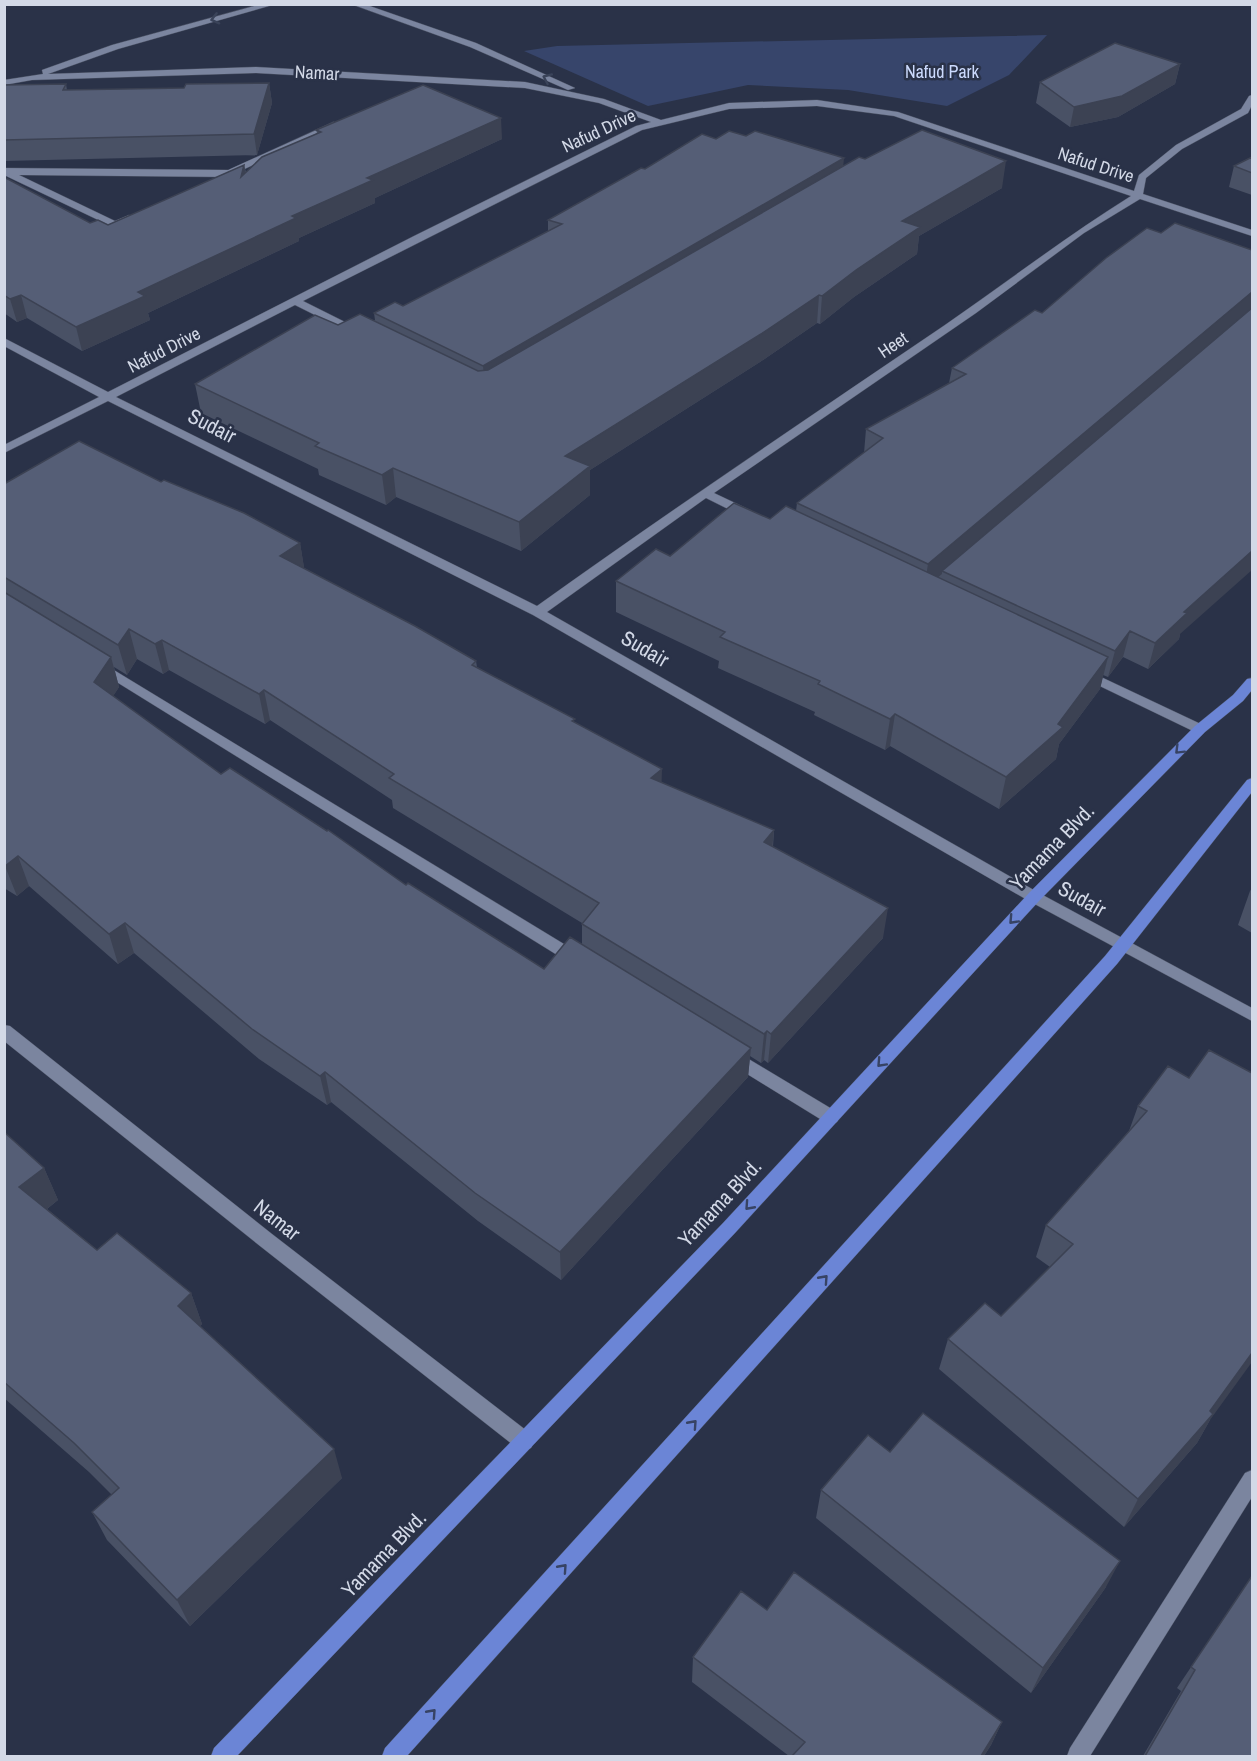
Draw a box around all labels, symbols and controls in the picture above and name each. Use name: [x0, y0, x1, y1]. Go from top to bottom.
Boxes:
one-way arrow: [210, 11, 220, 24]
street label: Namar: [294, 59, 340, 86]
park label: Nafud Park: [905, 59, 980, 84]
one-way arrow: [543, 73, 554, 85]
street label: Nafud Drive: [558, 103, 640, 159]
street label: Nafud Drive: [1055, 140, 1137, 189]
street label: Nafud Drive: [123, 321, 205, 379]
street label: Heet: [873, 326, 913, 364]
street label: Sudair: [183, 401, 242, 450]
street label: Sudair: [616, 623, 675, 674]
one-way arrow: [1175, 744, 1186, 754]
street label: Yamama Blvd.: [1003, 797, 1101, 897]
street label: Sudair: [1053, 874, 1112, 924]
one-way arrow: [1009, 913, 1020, 923]
one-way arrow: [877, 1056, 888, 1067]
street label: Yamama Blvd.: [671, 1152, 768, 1253]
street label: Namar: [248, 1192, 307, 1247]
one-way arrow: [745, 1200, 756, 1210]
one-way arrow: [817, 1275, 828, 1286]
one-way arrow: [686, 1420, 697, 1430]
street label: Yamama Blvd.: [335, 1504, 433, 1604]
one-way arrow: [555, 1565, 566, 1576]
one-way arrow: [425, 1709, 436, 1720]

